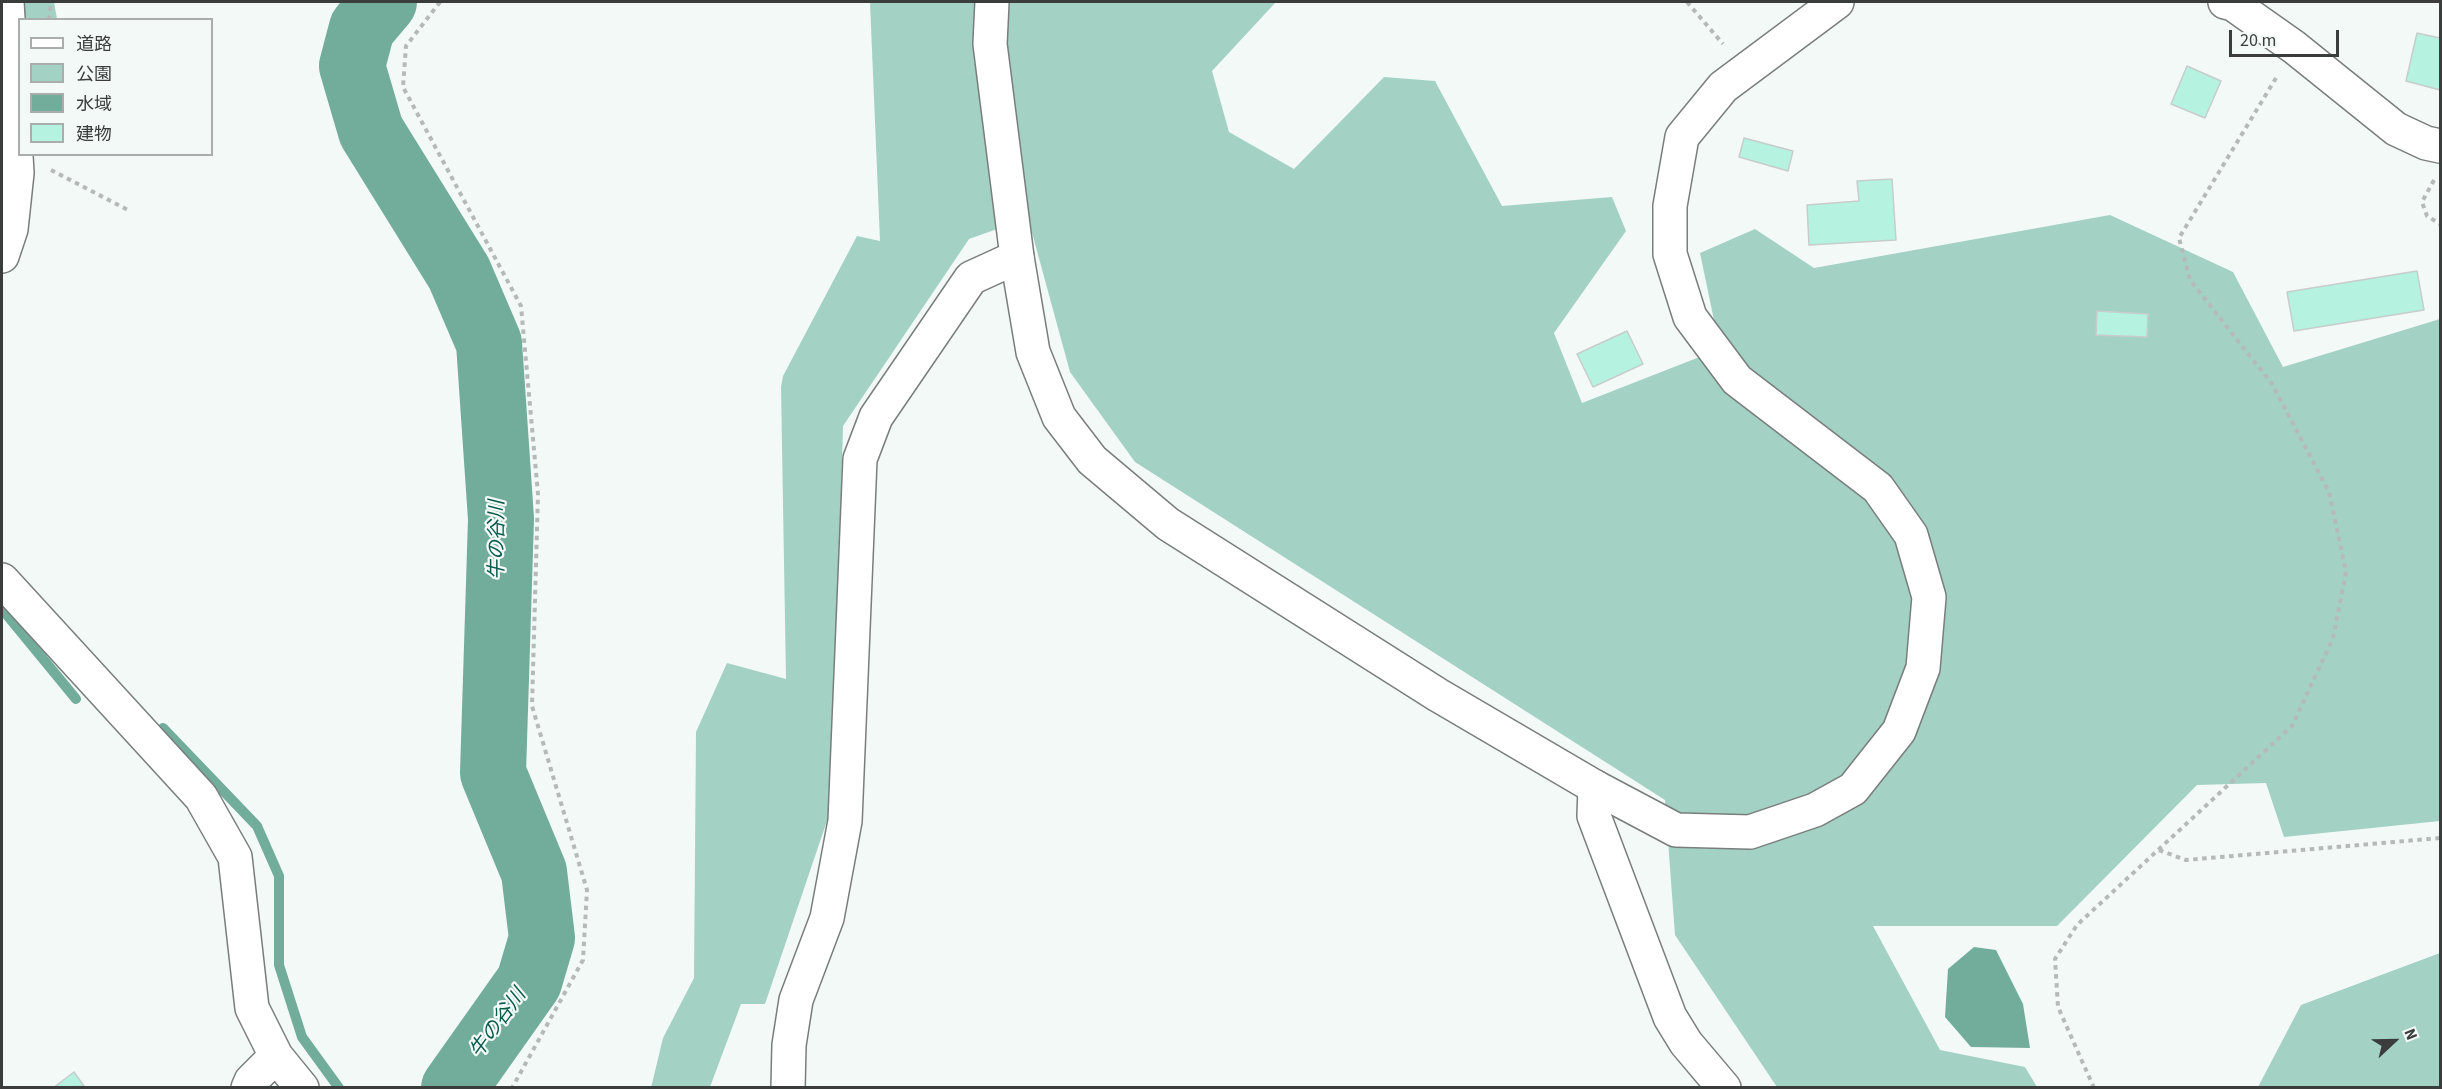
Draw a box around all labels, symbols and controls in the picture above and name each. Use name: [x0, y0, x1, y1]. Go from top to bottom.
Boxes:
legend: [18, 18, 213, 156]
scale bar: [2232, 18, 2342, 56]
text: 20 m: [2240, 28, 2276, 53]
text: 道路: [76, 32, 112, 57]
text: 公園: [76, 62, 112, 87]
text: 水域: [76, 92, 112, 117]
text: 建物: [76, 122, 112, 147]
water label: 牛の谷川: [487, 500, 511, 580]
water label: 牛の谷川: [466, 985, 532, 1063]
north arrow: [2364, 1011, 2424, 1071]
text: N: [2398, 1025, 2423, 1043]

